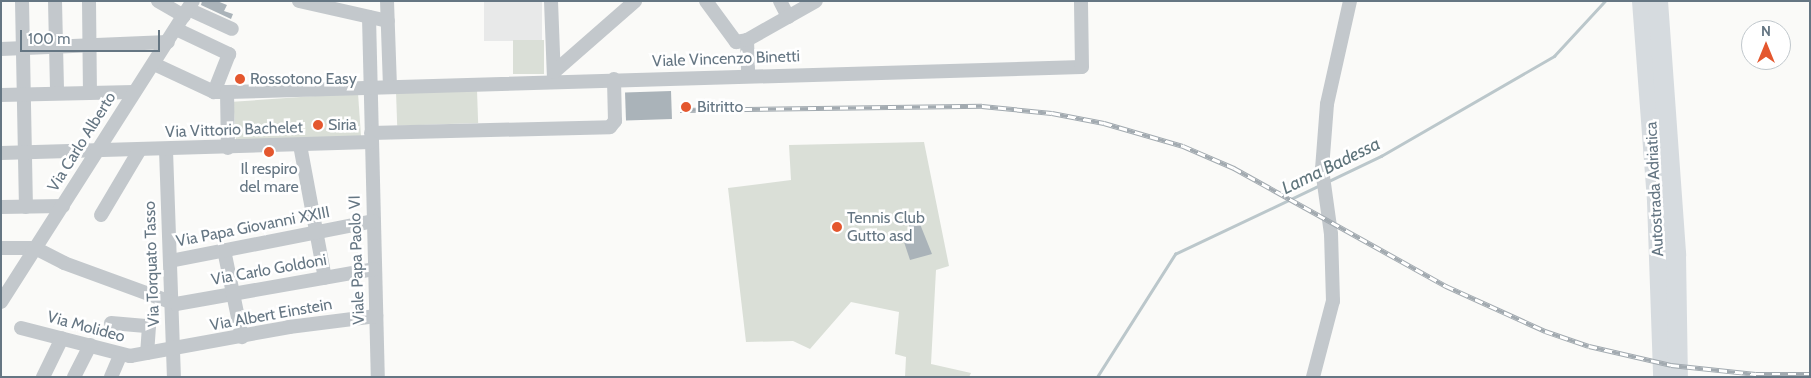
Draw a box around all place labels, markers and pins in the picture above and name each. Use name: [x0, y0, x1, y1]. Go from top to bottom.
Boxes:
place label: Rossotono Easy: [250, 69, 357, 89]
marker: Rossotono Easy: [234, 73, 246, 85]
place label: Bitritto: [697, 97, 743, 117]
marker: Bitritto: [679, 100, 693, 114]
place label: Siria: [328, 115, 357, 135]
marker: Siria: [312, 119, 324, 131]
marker: Il respiro del mare: [263, 146, 275, 158]
place label: Il respiro del mare: [239, 159, 299, 197]
place label: Tennis Club Gutto asd: [847, 208, 925, 246]
marker: Tennis Club Gutto asd: [831, 221, 843, 233]

